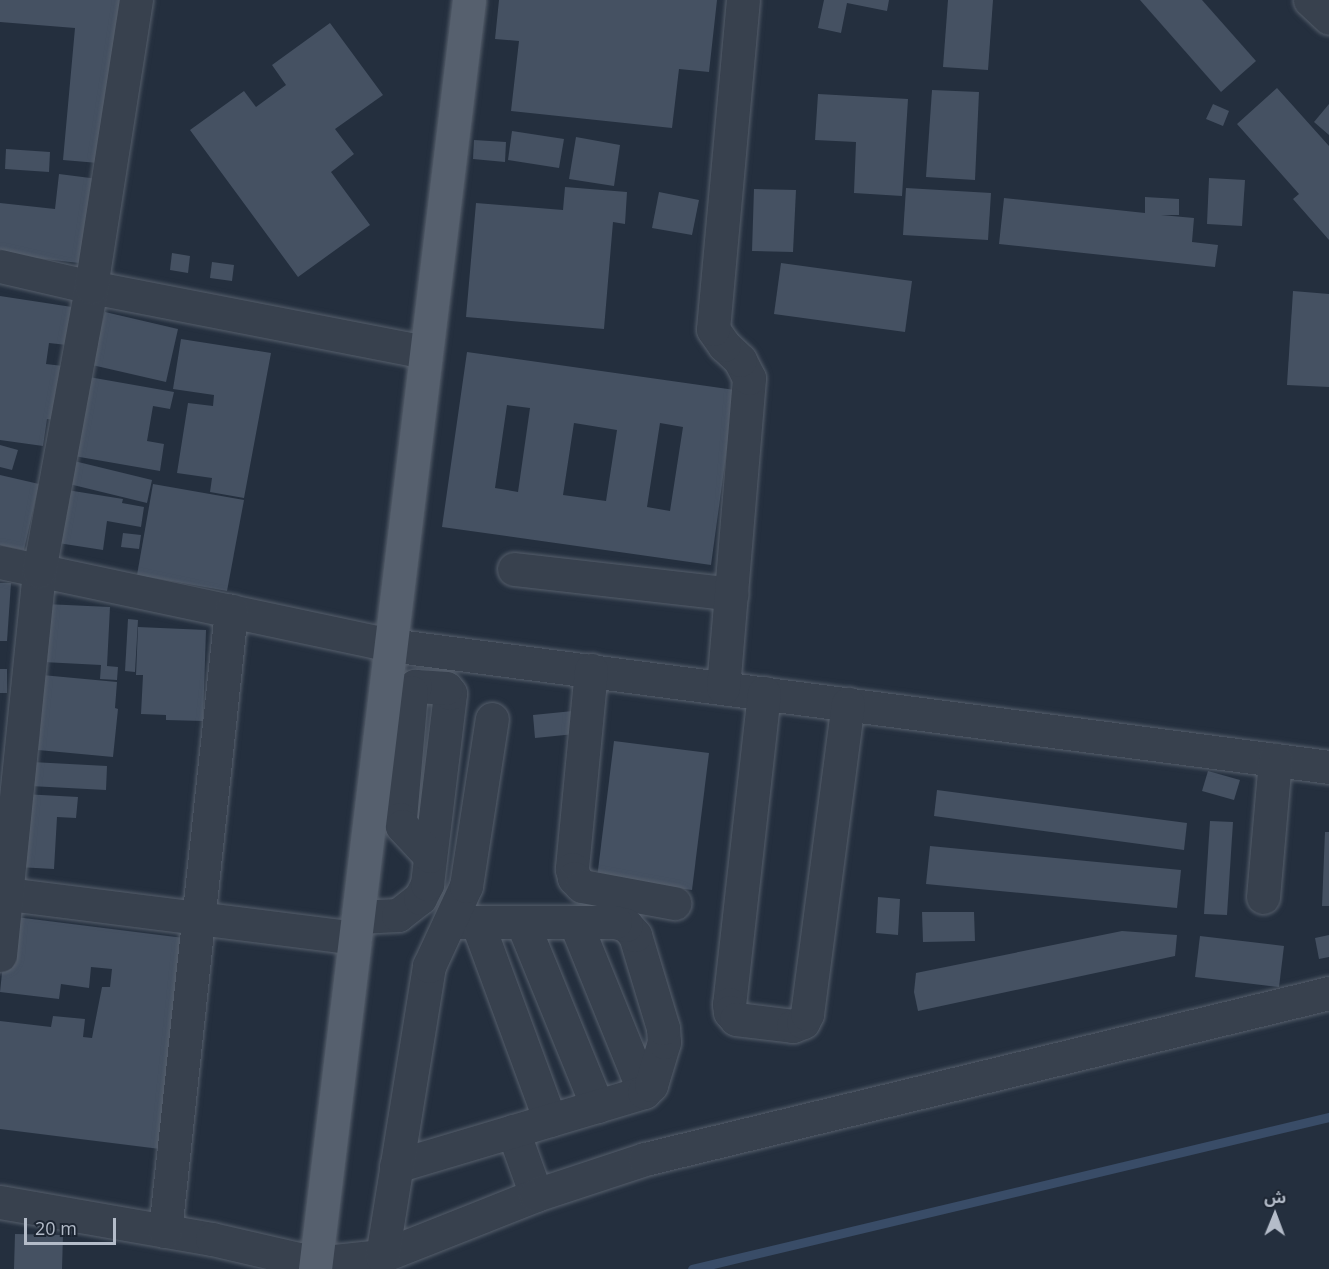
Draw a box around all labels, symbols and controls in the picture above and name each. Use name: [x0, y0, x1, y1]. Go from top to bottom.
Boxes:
north arrow: [1245, 1185, 1305, 1245]
text: ش: [1264, 1186, 1286, 1208]
scale bar: [27, 1206, 118, 1244]
text: 20 m: [35, 1216, 77, 1240]

